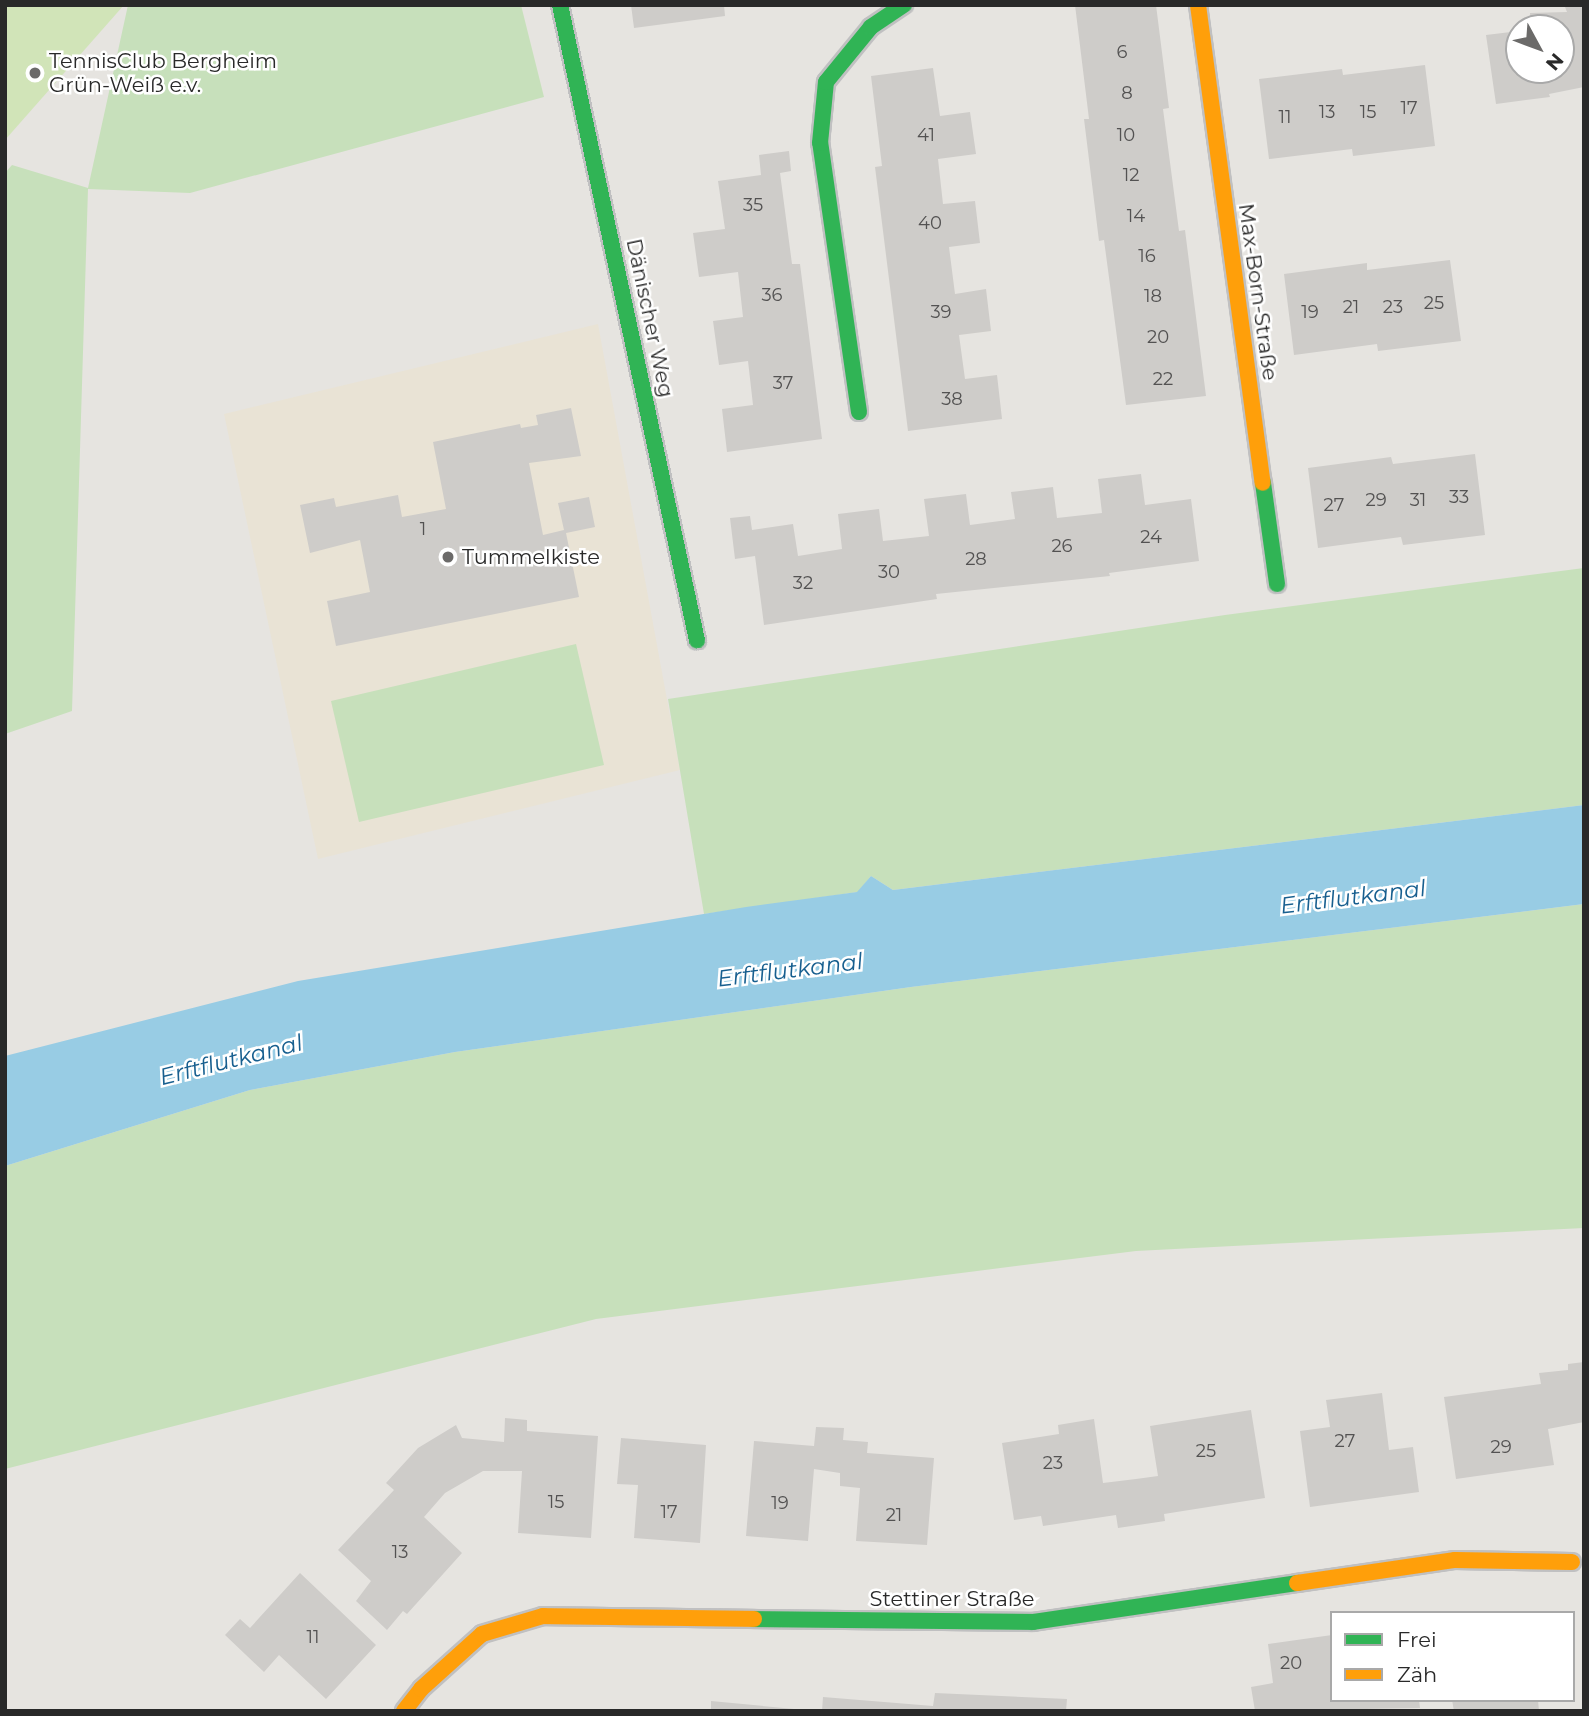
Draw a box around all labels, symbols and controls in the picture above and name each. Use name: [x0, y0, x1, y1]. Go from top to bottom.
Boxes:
north arrow: [1505, 14, 1575, 84]
house number: 6: [1117, 41, 1127, 63]
place label: TennisClub Bergheim Grün-Weiß e.v.: [49, 48, 277, 98]
text: N: [1541, 48, 1568, 75]
marker: TennisClub Bergheim Grün-Weiß e.v.: [27, 65, 43, 81]
house number: 8: [1121, 82, 1133, 104]
house number: 17: [1400, 97, 1418, 119]
house number: 13: [1319, 101, 1335, 123]
house number: 15: [1360, 101, 1376, 123]
house number: 11: [1279, 106, 1291, 128]
house number: 41: [917, 124, 935, 146]
house number: 10: [1117, 124, 1135, 146]
house number: 12: [1123, 164, 1139, 186]
house number: 35: [743, 194, 763, 216]
street label: Max-Born-Straße: [1233, 202, 1283, 382]
house number: 14: [1127, 205, 1145, 227]
house number: 40: [918, 212, 942, 234]
street label: Dänischer Weg: [621, 236, 679, 400]
house number: 16: [1138, 245, 1156, 267]
house number: 36: [761, 284, 783, 306]
house number: 18: [1144, 285, 1162, 307]
house number: 25: [1424, 292, 1444, 314]
house number: 21: [1343, 296, 1359, 318]
house number: 23: [1383, 296, 1403, 318]
house number: 39: [930, 301, 952, 323]
house number: 19: [1301, 301, 1319, 323]
house number: 20: [1147, 326, 1169, 348]
house number: 22: [1153, 368, 1173, 390]
house number: 37: [773, 372, 793, 394]
house number: 38: [941, 388, 963, 410]
house number: 33: [1449, 486, 1469, 508]
house number: 29: [1365, 489, 1387, 511]
house number: 31: [1410, 489, 1426, 511]
house number: 27: [1324, 494, 1344, 516]
house number: 1: [420, 518, 426, 540]
house number: 24: [1140, 526, 1162, 548]
house number: 26: [1051, 535, 1073, 557]
place label: Tummelkiste: [462, 544, 600, 570]
house number: 28: [965, 548, 987, 570]
marker: Tummelkiste: [440, 549, 456, 565]
house number: 30: [878, 561, 900, 583]
house number: 32: [793, 572, 813, 594]
water label: Erftflutkanal: [1279, 874, 1427, 920]
water label: Erftflutkanal: [716, 947, 864, 993]
water label: Erftflutkanal: [157, 1029, 305, 1091]
house number: 27: [1335, 1430, 1355, 1452]
house number: 29: [1490, 1436, 1512, 1458]
house number: 25: [1196, 1440, 1216, 1462]
house number: 23: [1043, 1452, 1063, 1474]
house number: 15: [548, 1491, 564, 1513]
house number: 19: [771, 1492, 789, 1514]
house number: 17: [660, 1501, 678, 1523]
house number: 21: [886, 1504, 902, 1526]
house number: 13: [392, 1541, 408, 1563]
street label: Stettiner Straße: [869, 1586, 1035, 1612]
legend: [1330, 1611, 1575, 1702]
house number: 11: [307, 1626, 319, 1648]
text: Frei: [1397, 1627, 1437, 1652]
house number: 20: [1280, 1652, 1302, 1674]
text: Zäh: [1397, 1662, 1437, 1687]

